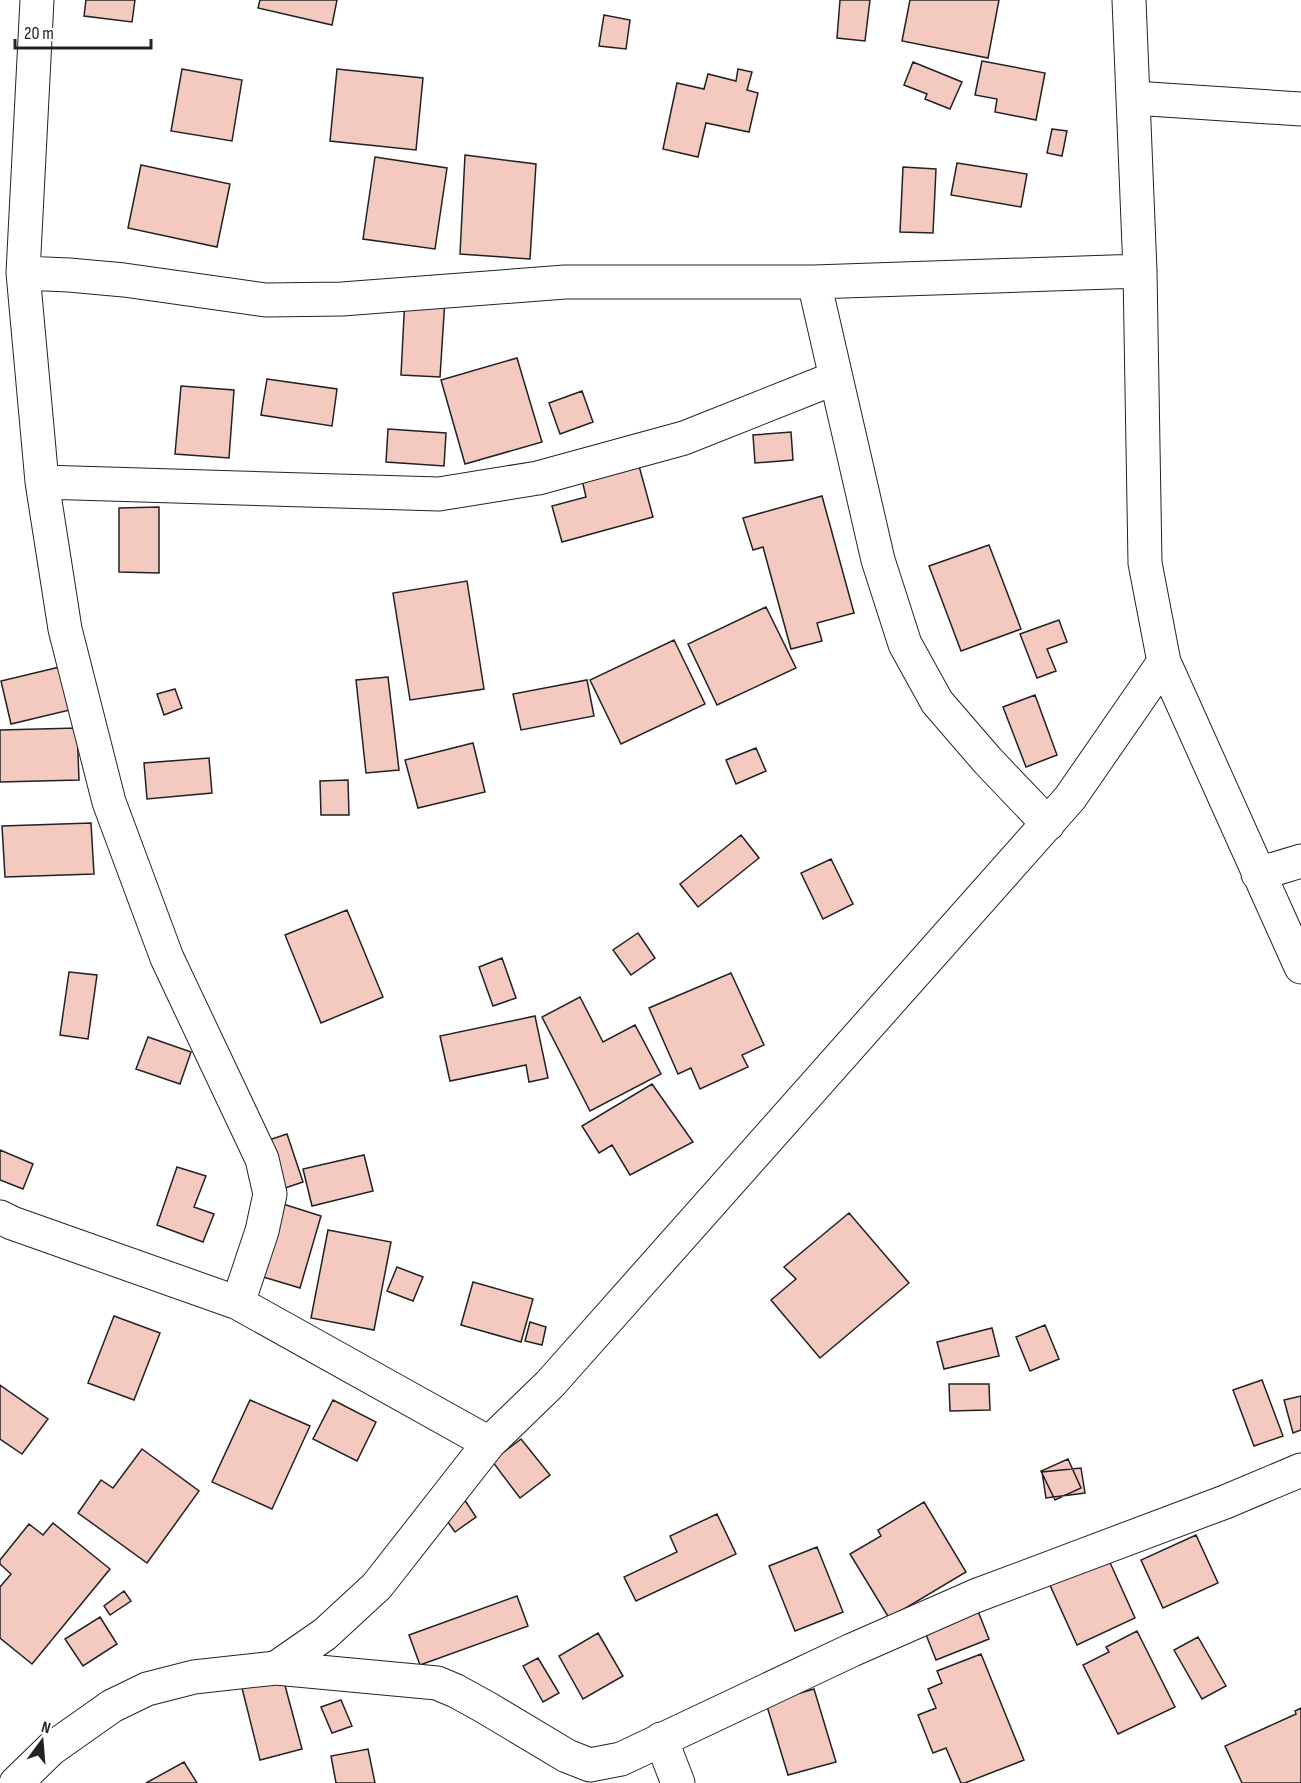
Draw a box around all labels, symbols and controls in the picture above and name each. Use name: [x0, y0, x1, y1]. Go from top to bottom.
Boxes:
scale bar: [15, 12, 152, 50]
text: 20 m: [24, 23, 54, 44]
north arrow: [12, 1711, 72, 1771]
text: N: [39, 1718, 52, 1738]

